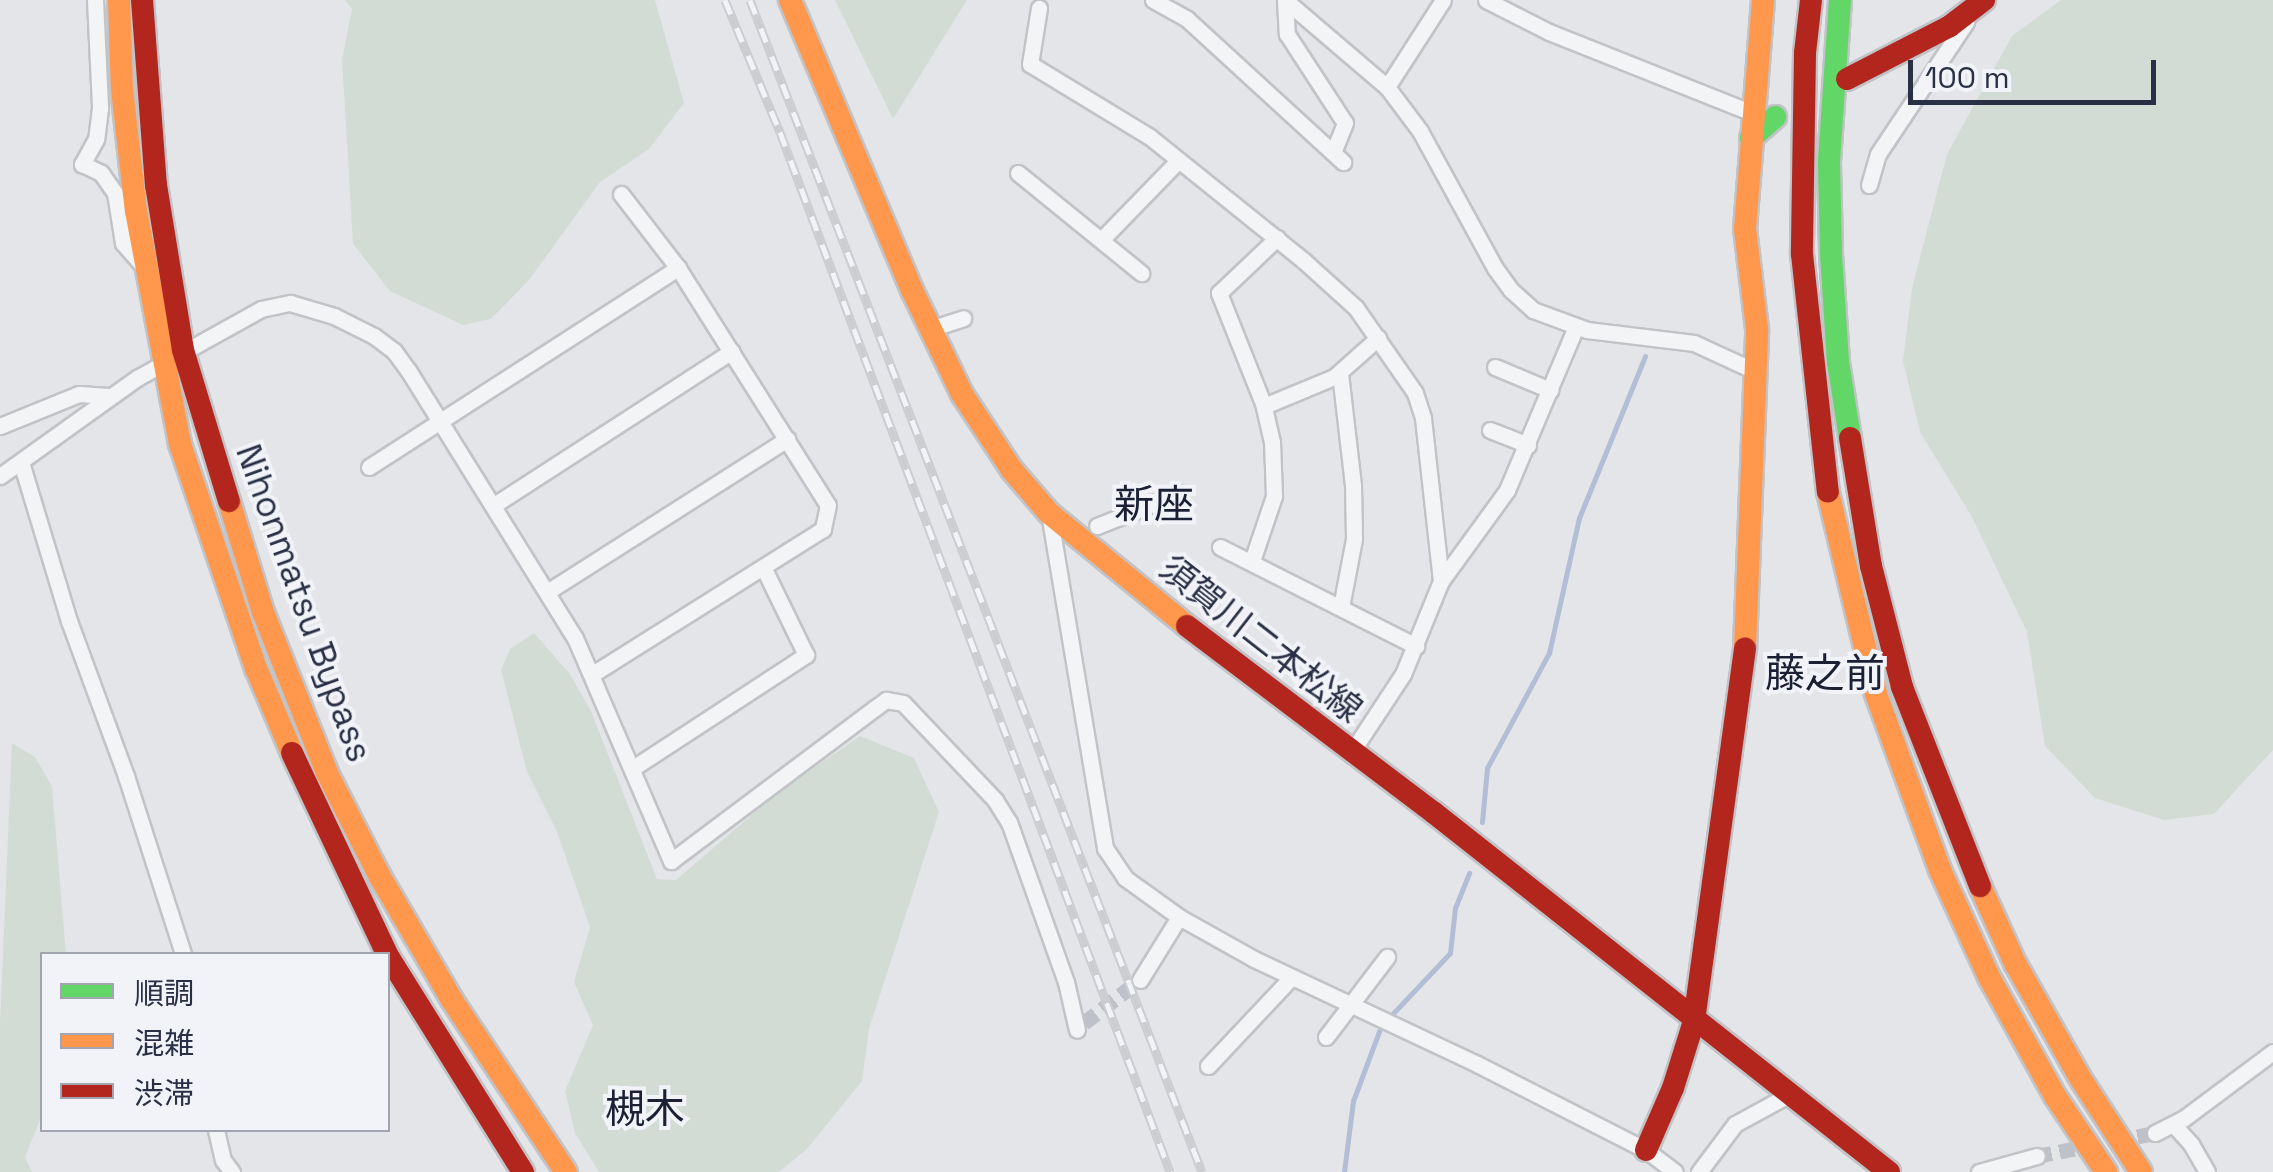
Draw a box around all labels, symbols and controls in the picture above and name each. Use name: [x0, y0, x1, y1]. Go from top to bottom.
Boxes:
scale bar: [1913, 40, 2160, 102]
text: 100 m: [1925, 58, 2010, 97]
street label: Nihonmatsu Bypass: [227, 439, 381, 767]
district label: 新座: [1114, 481, 1194, 529]
street label: 須賀川二本松線: [1152, 547, 1370, 731]
district label: 藤之前: [1765, 650, 1885, 698]
legend: [40, 952, 390, 1132]
text: 順調: [134, 974, 194, 1013]
text: 混雑: [134, 1024, 194, 1063]
text: 渋滞: [134, 1074, 194, 1113]
district label: 槻木: [605, 1086, 685, 1134]

